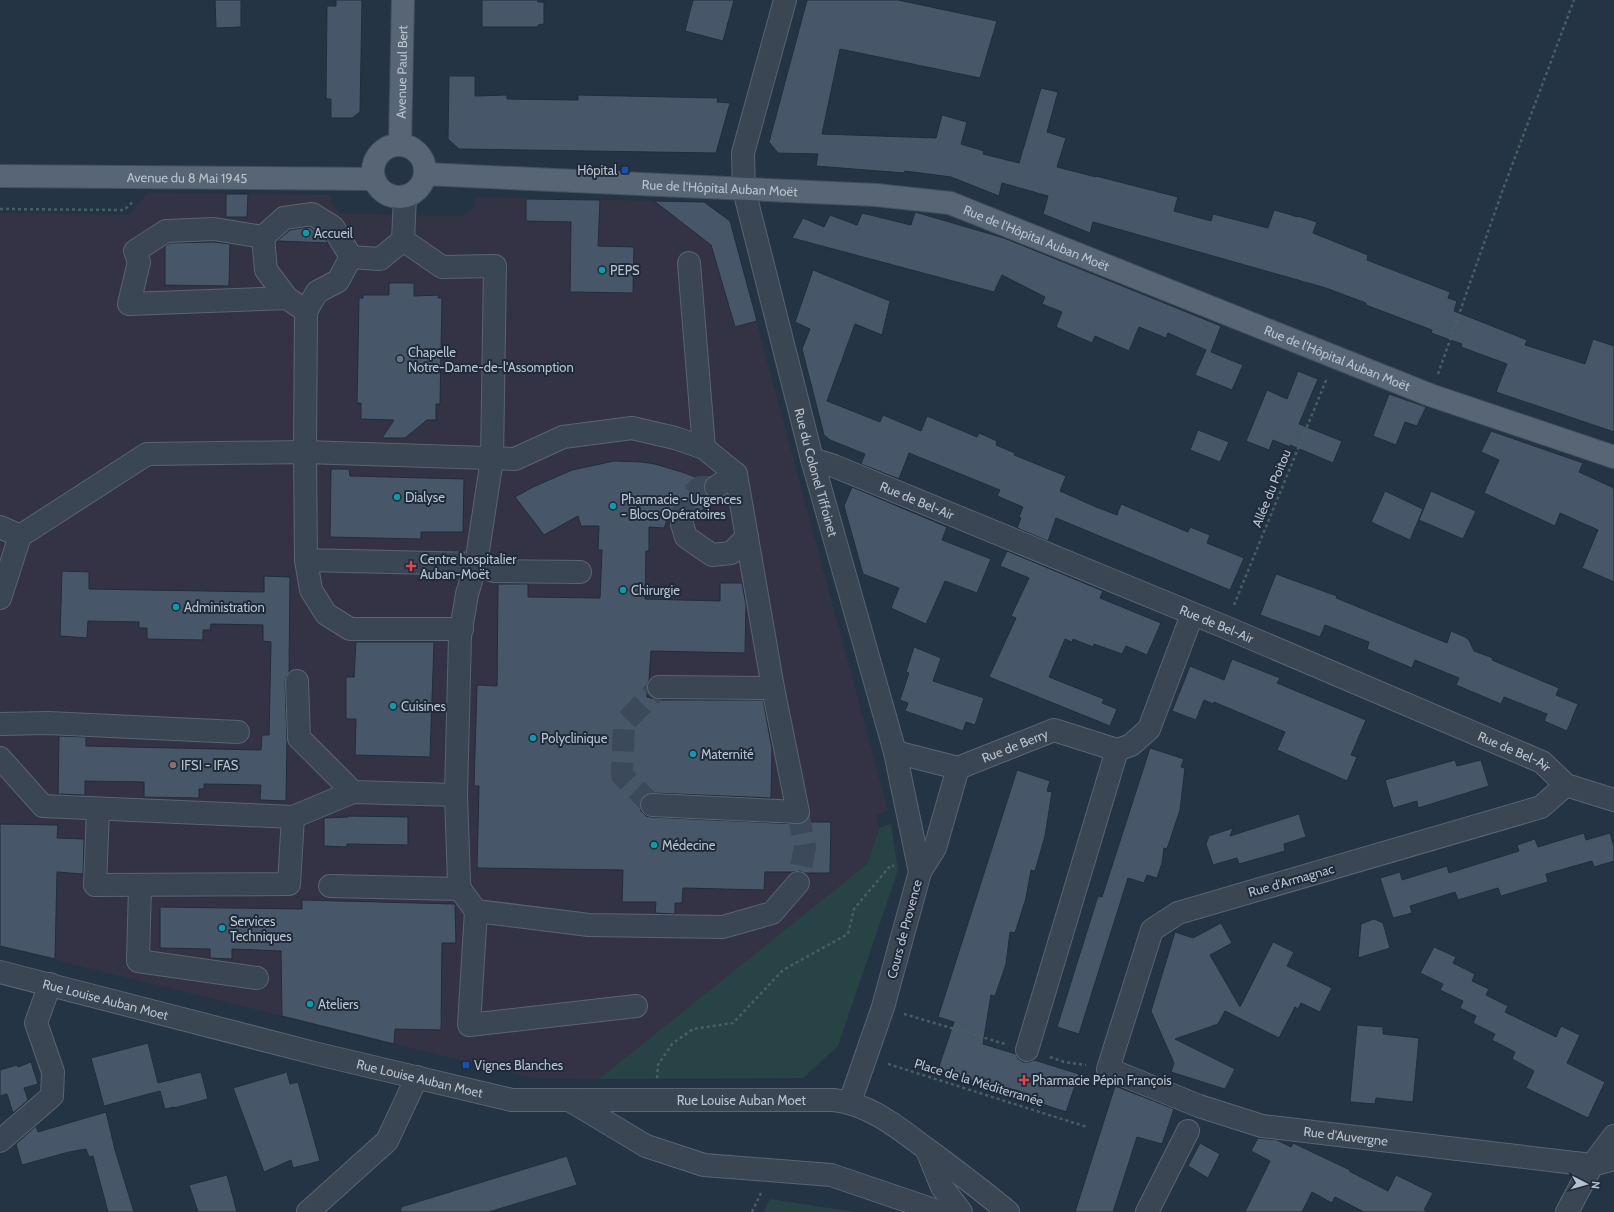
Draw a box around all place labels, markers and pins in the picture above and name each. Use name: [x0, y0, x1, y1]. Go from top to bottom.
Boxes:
place label: Hôpital: [577, 162, 617, 178]
marker: Hôpital: [620, 165, 630, 175]
place label: Accueil: [314, 225, 353, 241]
marker: Accueil: [301, 228, 311, 238]
place label: PEPS: [610, 262, 640, 278]
marker: PEPS: [597, 265, 607, 275]
place label: Chapelle Notre-Dame-de-l'Assomption: [408, 344, 574, 375]
marker: Chapelle Notre-Dame-de-l'Assomption: [395, 354, 405, 364]
place label: Dialyse: [405, 489, 445, 505]
place label: Pharmacie - Urgences - Blocs Opératoires: [621, 491, 742, 522]
marker: Dialyse: [392, 492, 402, 502]
marker: Pharmacie - Urgences - Blocs Opératoires: [608, 501, 618, 511]
place label: Centre hospitalier Auban-Moët: [420, 551, 517, 582]
marker: Centre hospitalier Auban-Moët: [405, 560, 417, 572]
place label: Chirurgie: [631, 582, 680, 598]
marker: Chirurgie: [618, 585, 628, 595]
place label: Administration: [184, 599, 265, 615]
marker: Administration: [171, 602, 181, 612]
place label: Cuisines: [401, 698, 446, 714]
marker: Cuisines: [388, 701, 398, 711]
place label: Polyclinique: [541, 730, 608, 746]
marker: Polyclinique: [528, 733, 538, 743]
place label: Maternité: [701, 746, 754, 762]
marker: Maternité: [688, 749, 698, 759]
place label: IFSI - IFAS: [181, 757, 239, 773]
marker: IFSI - IFAS: [168, 760, 178, 770]
place label: Médecine: [662, 837, 716, 853]
marker: Médecine: [649, 840, 659, 850]
place label: Services Techniques: [230, 913, 292, 944]
marker: Services Techniques: [217, 923, 227, 933]
place label: Ateliers: [318, 996, 359, 1012]
marker: Ateliers: [305, 999, 315, 1009]
place label: Vignes Blanches: [474, 1057, 564, 1073]
marker: Vignes Blanches: [461, 1060, 471, 1070]
place label: Pharmacie Pépin François: [1032, 1072, 1172, 1088]
marker: Pharmacie Pépin François: [1019, 1075, 1029, 1085]

